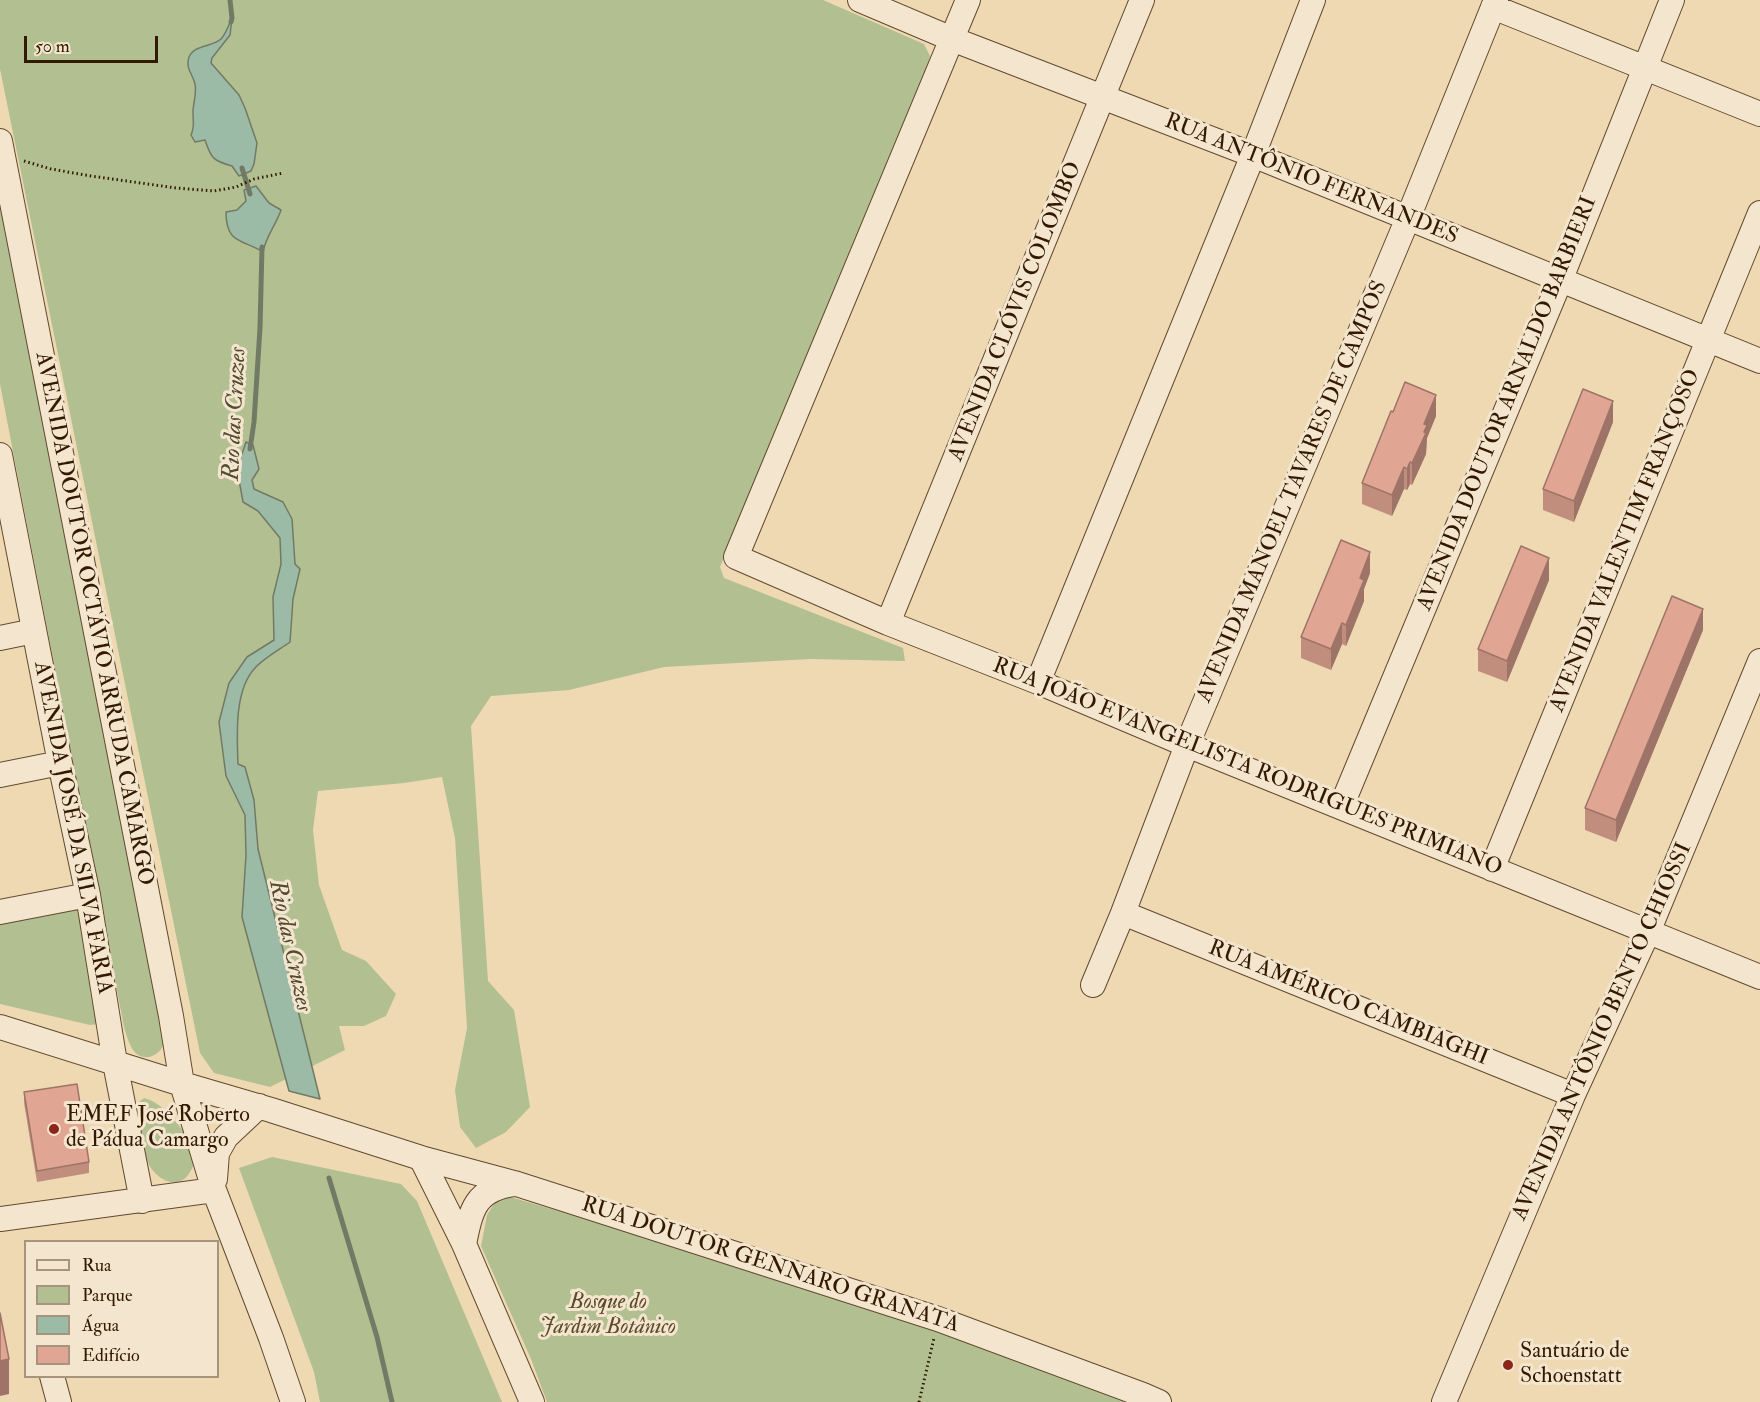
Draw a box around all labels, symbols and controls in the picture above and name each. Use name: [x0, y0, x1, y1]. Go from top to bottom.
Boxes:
scale bar: [27, 24, 160, 62]
text: 50 m: [35, 35, 70, 58]
street label: RUA ANTÔNIO FERNANDES: [1160, 109, 1462, 251]
street label: AVENIDA CLÓVIS COLOMBO: [944, 159, 1088, 465]
street label: AVENIDA DOUTOR ARNALDO BARBIERI: [1412, 193, 1604, 615]
street label: AVENIDA MANOEL TAVARES DE CAMPOS: [1192, 277, 1394, 707]
water label: Rio das Cruzes: [218, 347, 254, 481]
street label: AVENIDA DOUTOR OCTÁVIO ARRUDA CAMARGO: [28, 350, 158, 888]
street label: AVENIDA VALENTIM FRANÇOSO: [1545, 366, 1707, 716]
street label: RUA JOÃO EVANGELISTA RODRIGUES PRIMIANO: [988, 653, 1506, 883]
street label: AVENIDA JOSÉ DA SILVA FARIA: [27, 659, 117, 997]
street label: AVENIDA ANTÔNIO BENTO CHIOSSI: [1507, 839, 1699, 1225]
water label: Rio das Cruzes: [261, 878, 317, 1014]
street label: RUA AMÉRICO CAMBIAGHI: [1204, 936, 1492, 1072]
place label: EMEF José Roberto de Pádua Camargo: [66, 1103, 250, 1154]
marker: EMEF José Roberto de Pádua Camargo: [47, 1122, 61, 1136]
street label: RUA DOUTOR GENNARO GRANATA: [578, 1192, 962, 1340]
legend: [24, 1240, 219, 1378]
text: Rua: [82, 1254, 111, 1277]
text: Parque: [82, 1284, 132, 1307]
park label: Bosque do Jardim Botânico: [540, 1290, 676, 1342]
text: Água: [82, 1314, 119, 1337]
place label: Santuário de Schoenstatt: [1520, 1339, 1629, 1390]
text: Edifício: [82, 1344, 140, 1367]
marker: Santuário de Schoenstatt: [1501, 1358, 1515, 1372]

